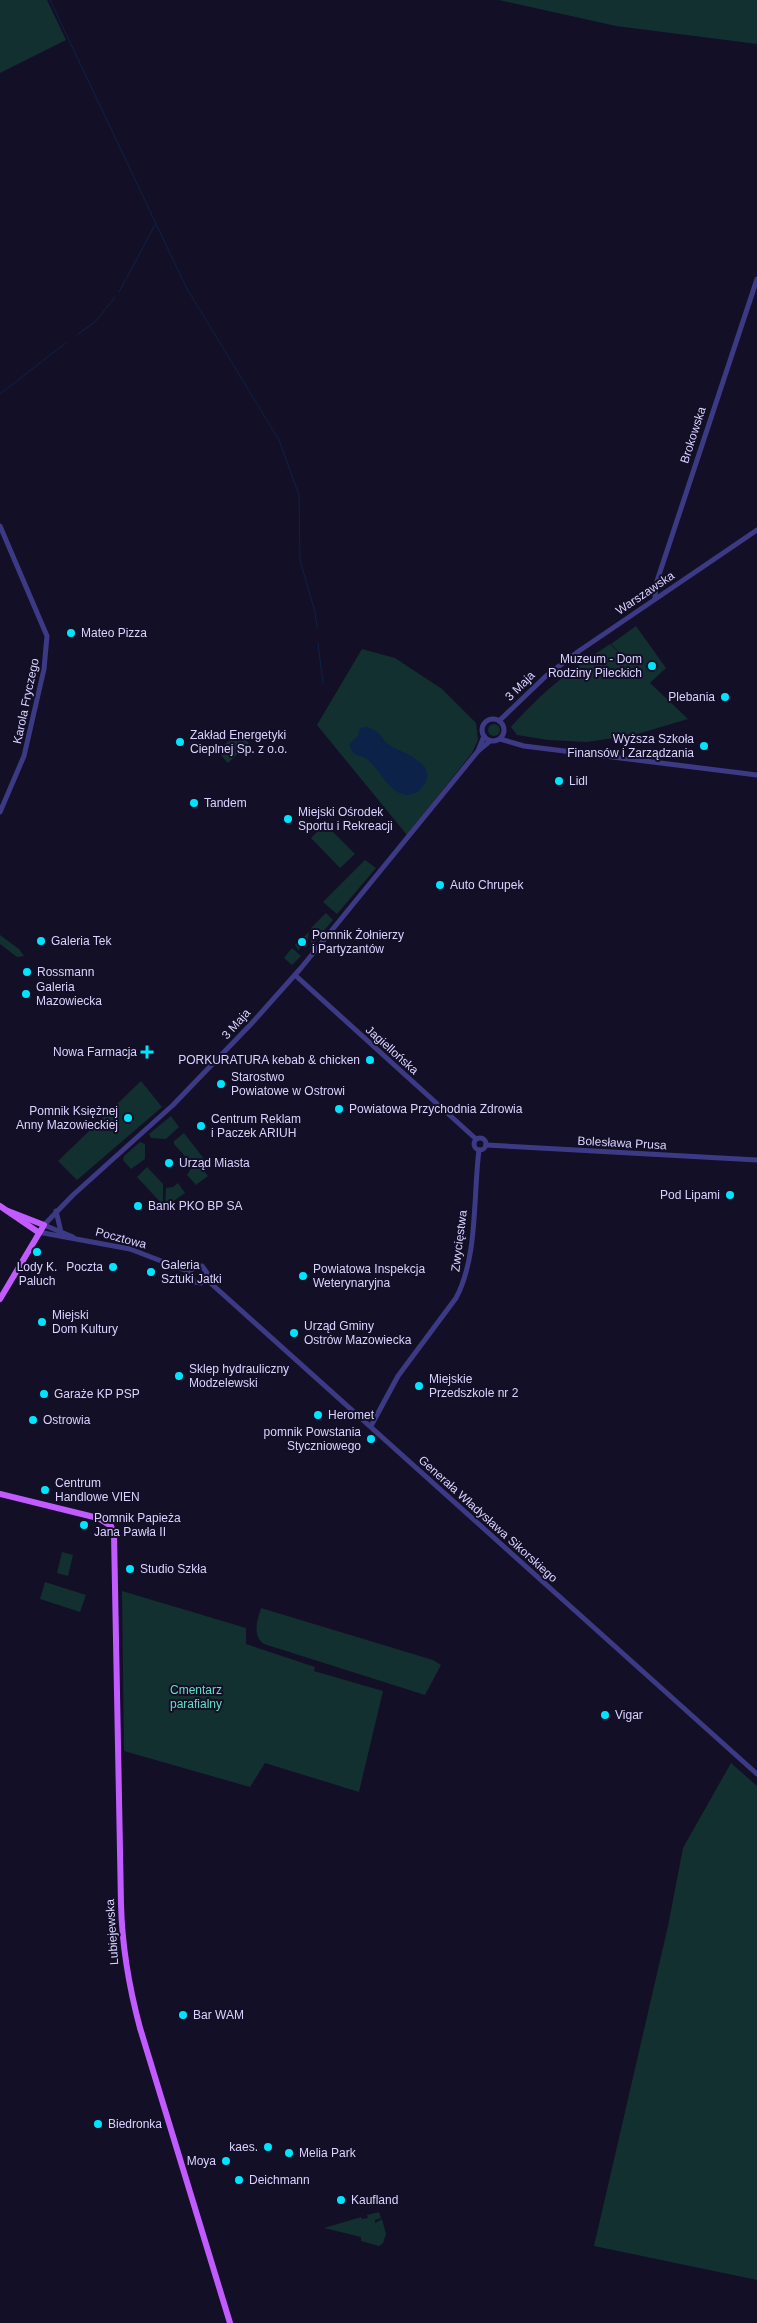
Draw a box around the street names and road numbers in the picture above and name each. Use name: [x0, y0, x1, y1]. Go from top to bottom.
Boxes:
street label: Brokowska: [677, 405, 709, 465]
street label: Warszawska: [613, 568, 677, 618]
street label: Karola Fryczego: [10, 656, 42, 745]
street label: 3 Maja: [502, 668, 538, 704]
street label: 3 Maja: [219, 1006, 253, 1042]
street label: Jagiellońska: [363, 1023, 421, 1078]
street label: Bolesława Prusa: [577, 1134, 667, 1152]
street label: Zwycięstwa: [448, 1209, 470, 1273]
street label: Pocztowa: [94, 1225, 148, 1252]
street label: Generała Władysława Sikorskiego: [416, 1453, 561, 1585]
street label: Lubiejewska: [103, 1898, 121, 1965]

